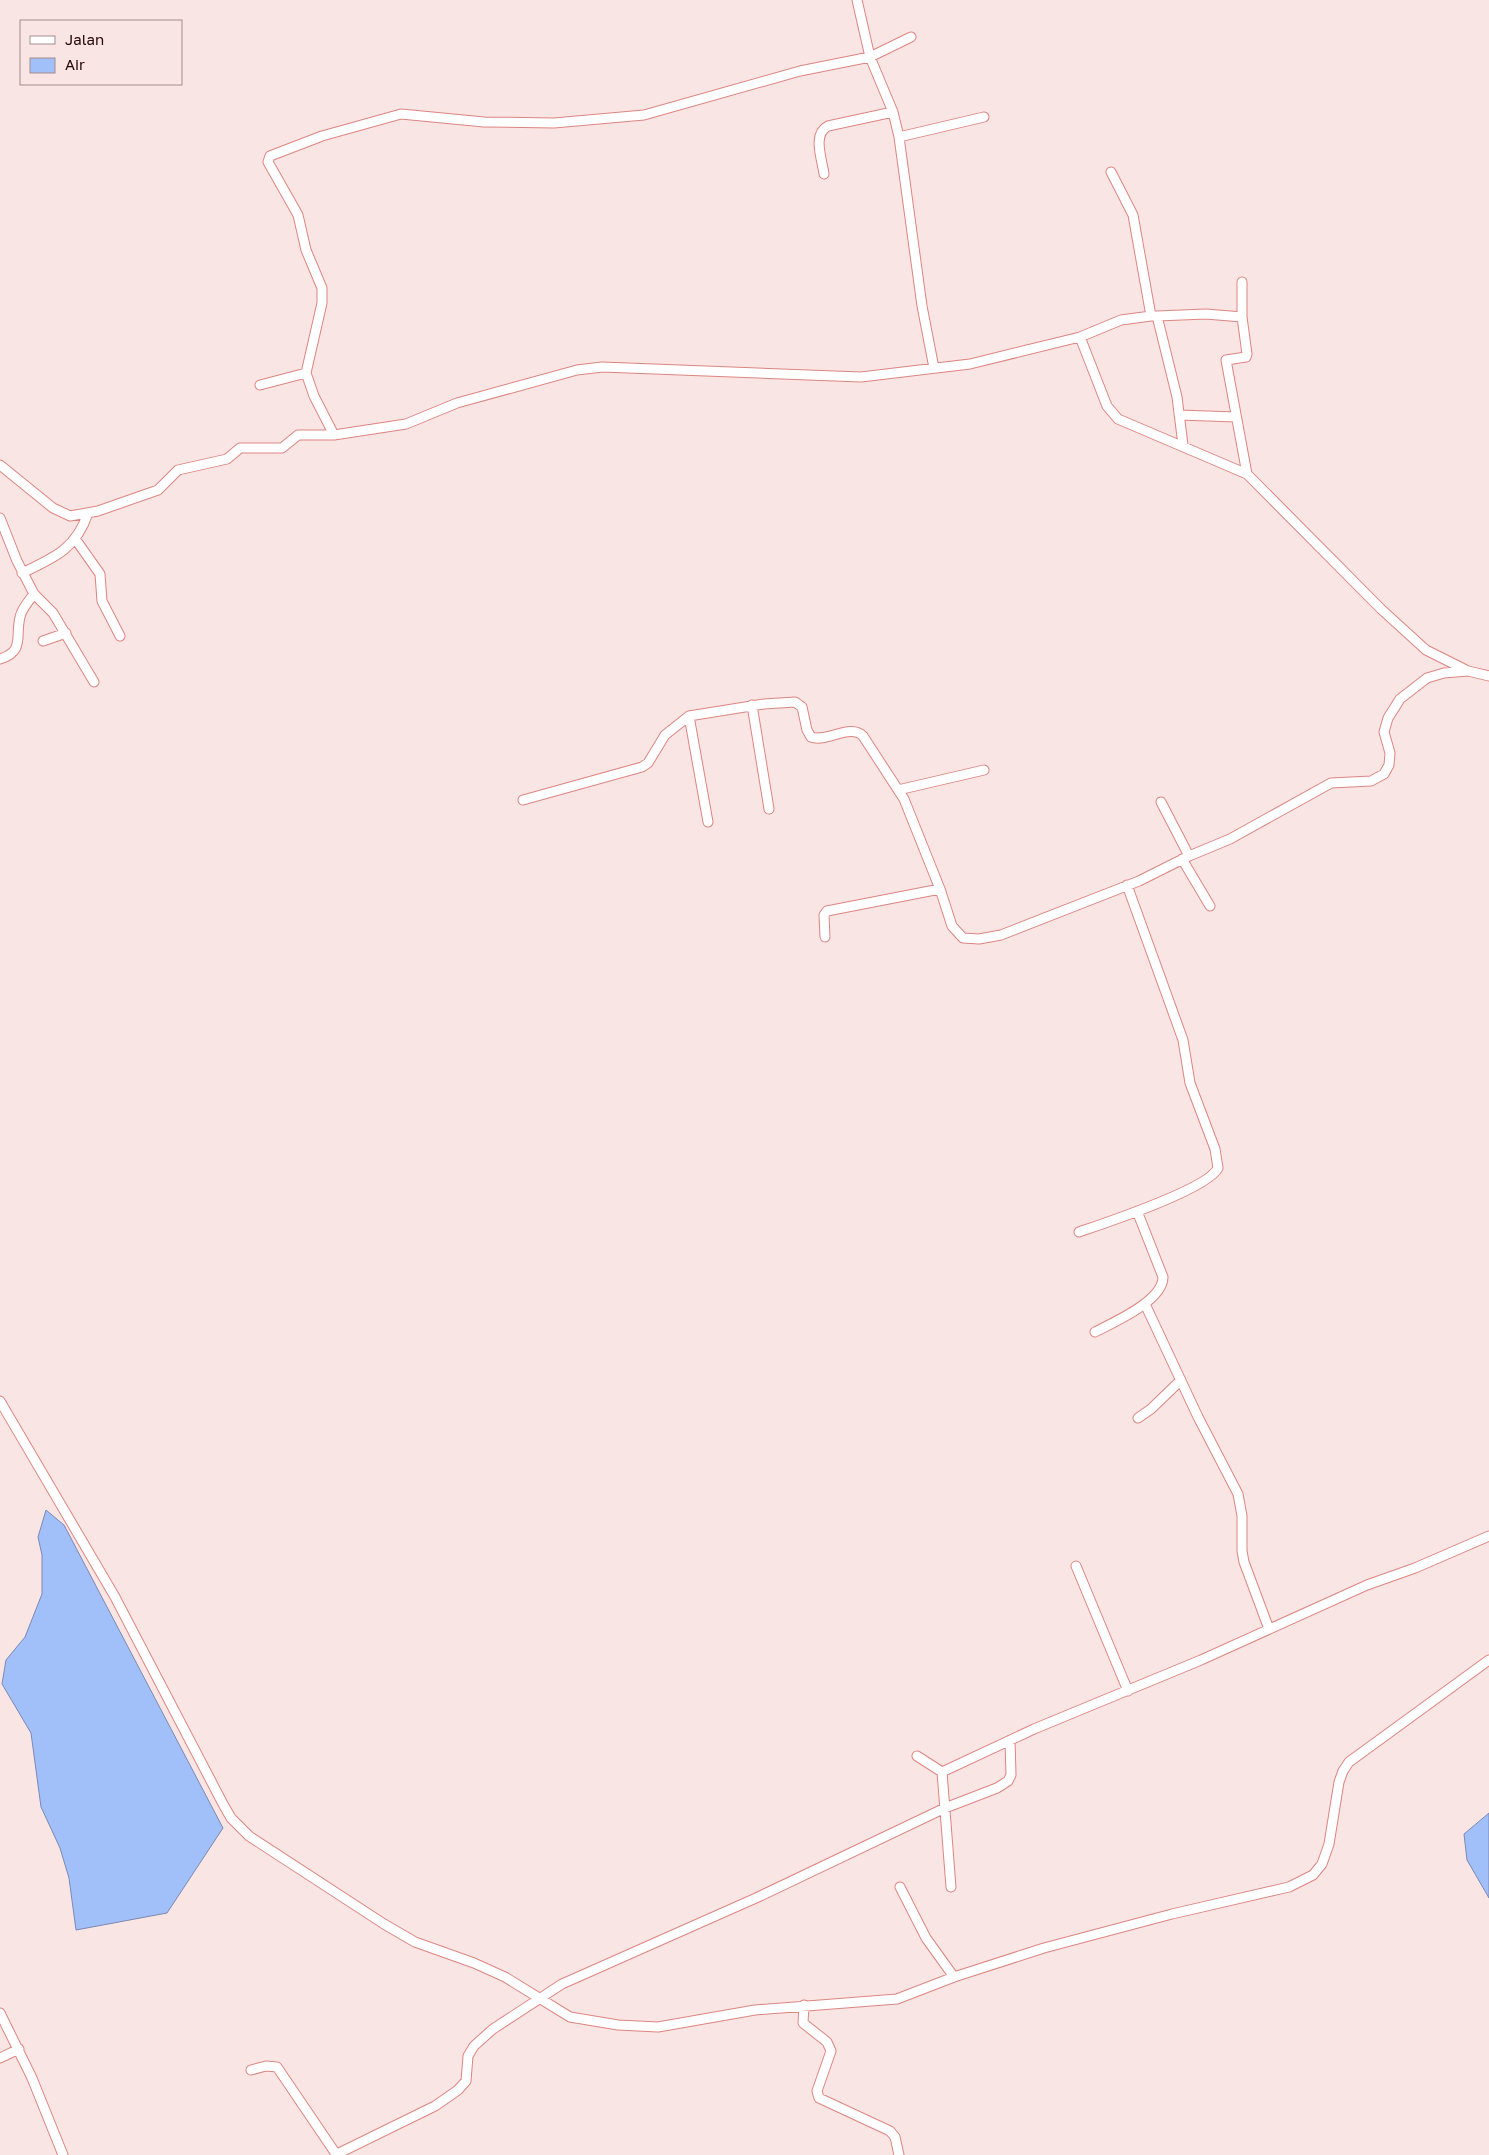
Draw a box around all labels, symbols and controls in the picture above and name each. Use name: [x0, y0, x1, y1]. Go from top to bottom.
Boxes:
legend: [20, 20, 182, 85]
text: Jalan: [65, 30, 104, 48]
text: Air: [65, 55, 85, 73]

